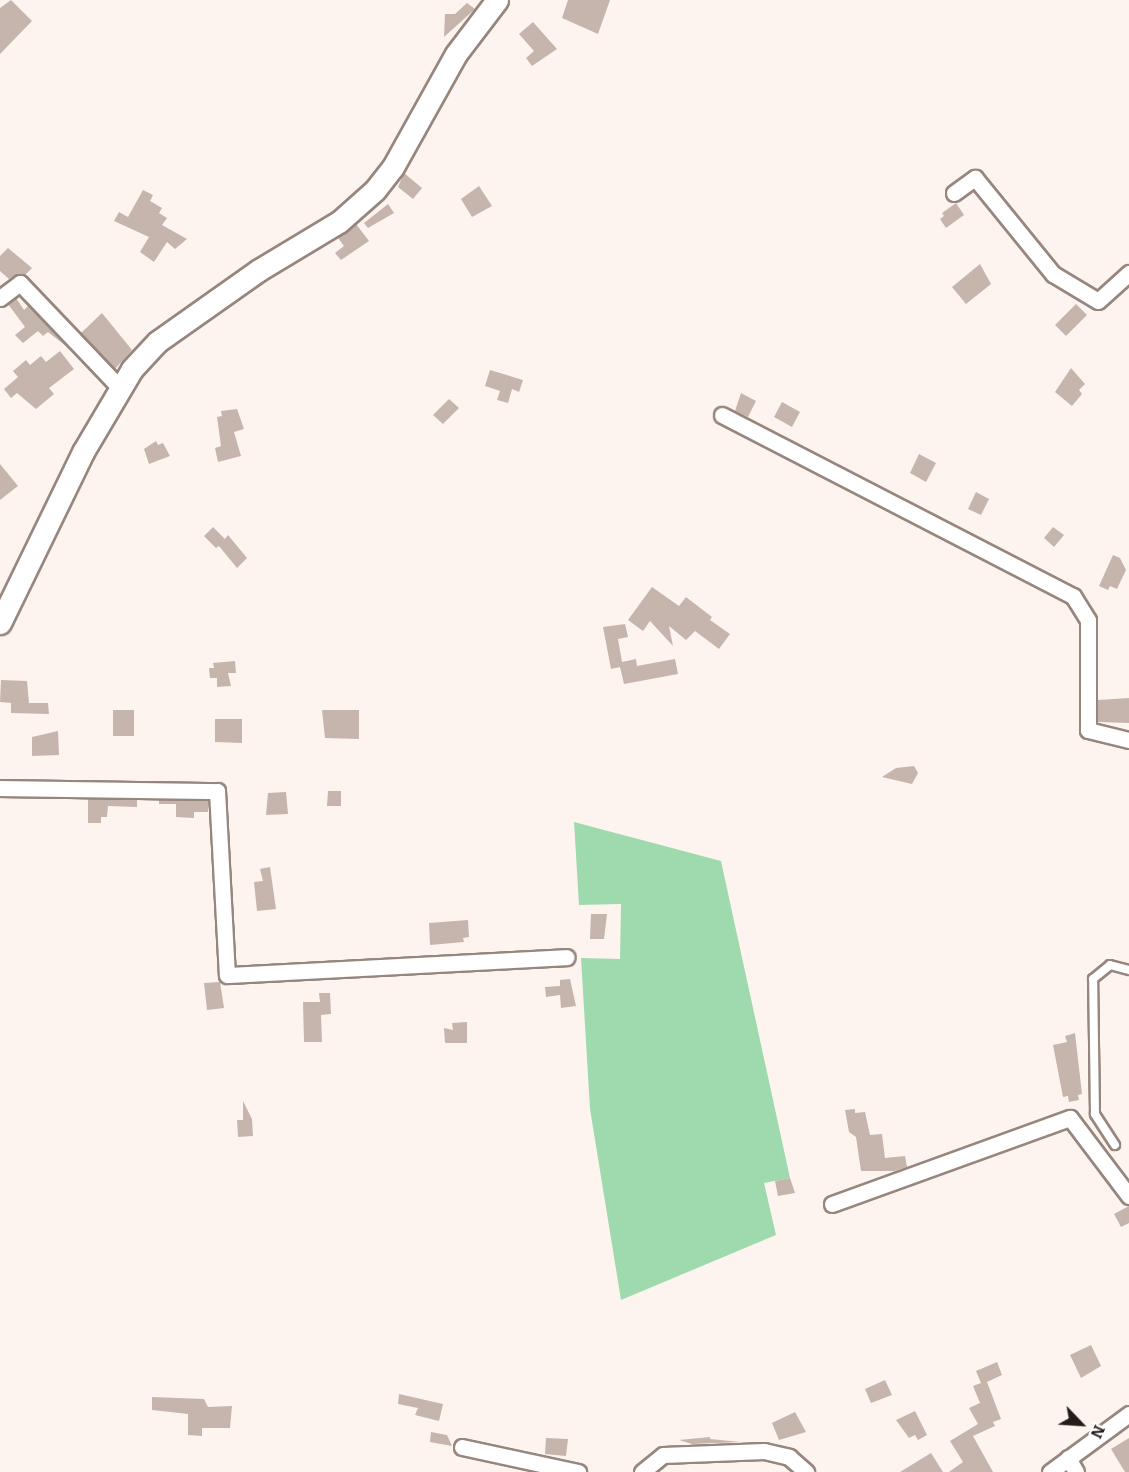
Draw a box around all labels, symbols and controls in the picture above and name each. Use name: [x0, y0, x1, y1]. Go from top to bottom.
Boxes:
north arrow: [1051, 1394, 1111, 1454]
text: N: [1087, 1422, 1109, 1441]

